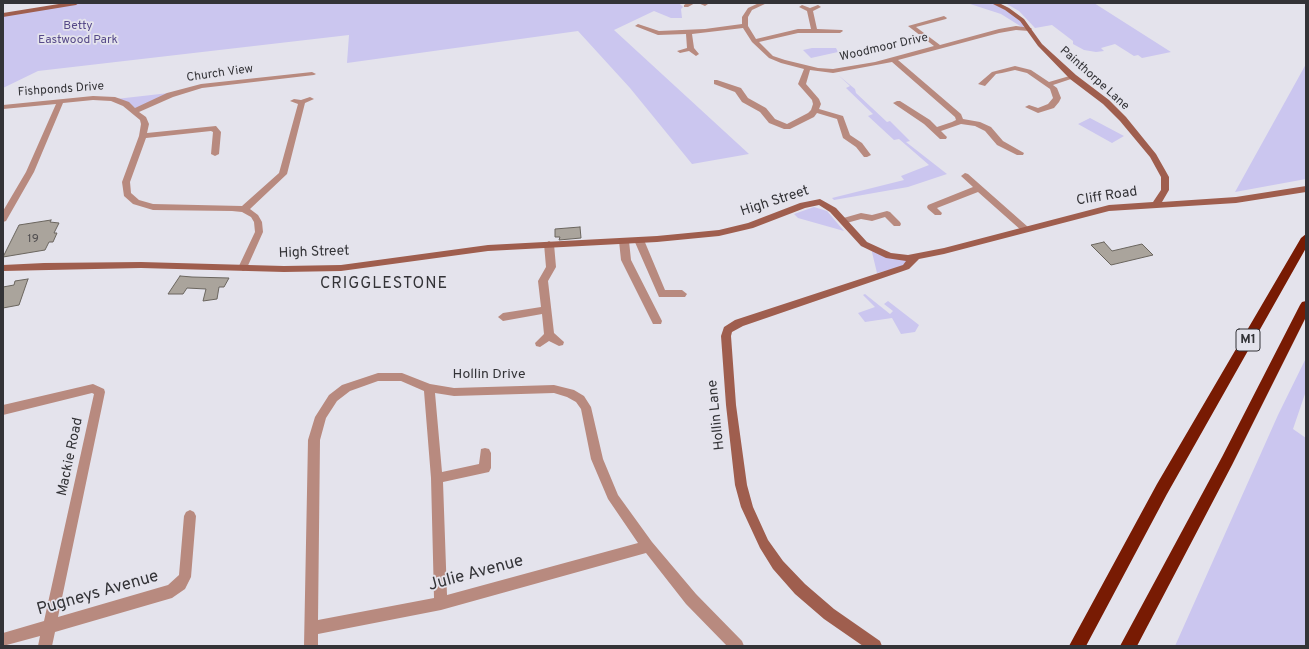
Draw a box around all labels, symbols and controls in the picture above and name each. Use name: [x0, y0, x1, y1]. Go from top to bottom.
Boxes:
park label: Betty Eastwood Park: [38, 20, 118, 48]
street label: Woodmoor Drive: [838, 31, 930, 65]
street label: Painthorpe Lane: [1056, 44, 1132, 114]
street label: Church View: [186, 62, 254, 86]
street label: Fishponds Drive: [17, 80, 105, 100]
street label: High Street: [739, 183, 811, 221]
street label: Cliff Road: [1075, 184, 1139, 210]
house number: 19: [27, 233, 39, 247]
street label: High Street: [278, 243, 350, 263]
district label: CRIGGLESTONE: [320, 275, 448, 295]
road number: M1: [1236, 329, 1260, 351]
street label: Hollin Drive: [453, 367, 525, 383]
street label: Hollin Lane: [705, 379, 729, 451]
street label: Mackie Road: [55, 416, 87, 498]
street label: Julie Avenue: [426, 552, 526, 596]
street label: Pugneys Avenue: [35, 567, 161, 621]

